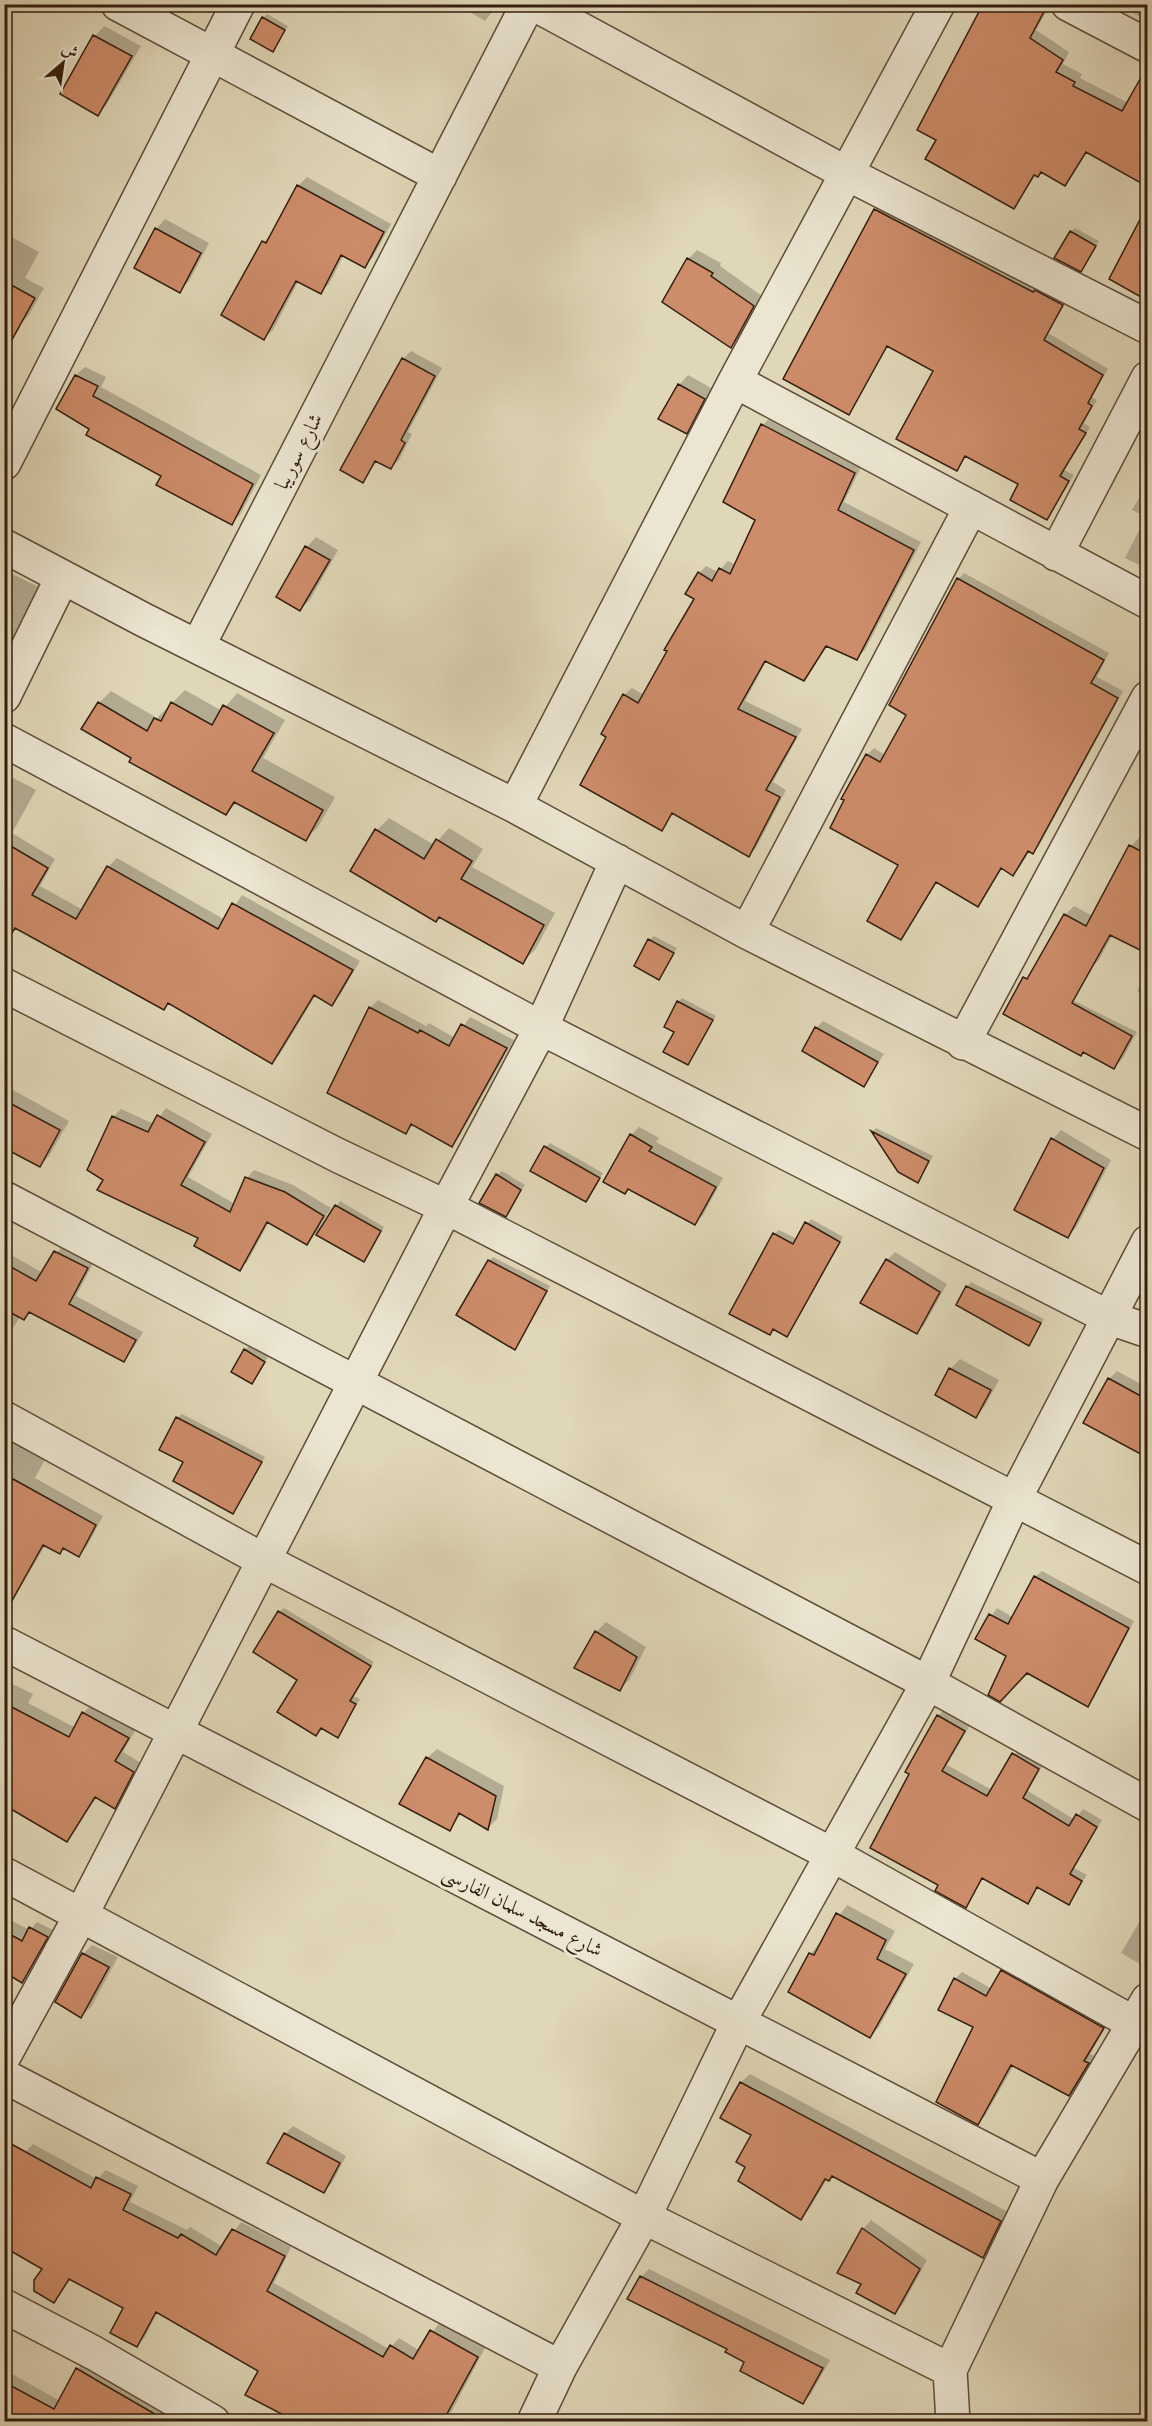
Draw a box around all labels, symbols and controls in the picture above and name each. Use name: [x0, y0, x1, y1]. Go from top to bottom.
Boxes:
north arrow: [33, 33, 93, 93]
text: ش: [58, 37, 82, 64]
street label: شارع سوريبا: [268, 409, 333, 496]
street label: شارع مسجد سلمان الفارسى: [436, 1859, 607, 1967]

